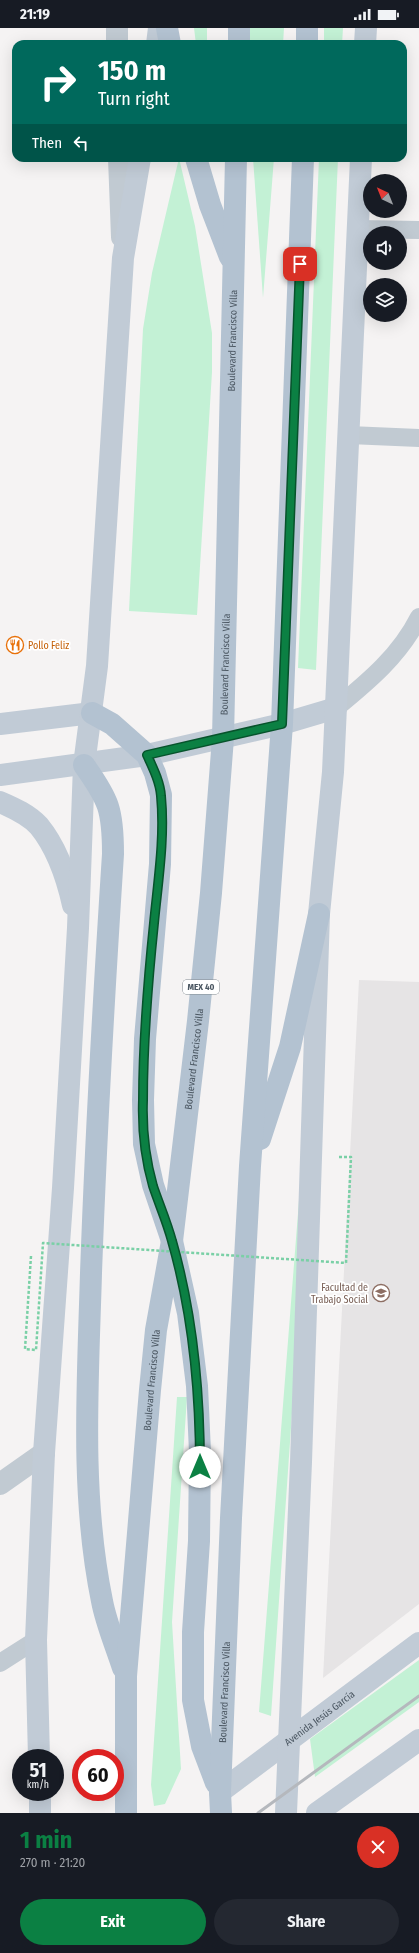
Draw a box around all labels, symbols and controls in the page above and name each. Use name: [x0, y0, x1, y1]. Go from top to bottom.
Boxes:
text: 21:19: [20, 5, 50, 23]
text: 150 m: [98, 54, 166, 87]
icon: right: [32, 56, 84, 108]
text: Turn right: [98, 88, 170, 110]
icon: left: [70, 132, 92, 154]
text: Then: [32, 134, 62, 152]
north arrow: [363, 174, 407, 218]
map controls: [363, 174, 407, 322]
button: sound: [363, 226, 407, 270]
pin: [283, 247, 317, 281]
icon: arrive: [289, 253, 311, 275]
button: layers: [363, 278, 407, 322]
street label: Boulevard Francisco Villa: [226, 289, 240, 391]
street label: Boulevard Francisco Villa: [219, 613, 233, 715]
restaurant icon: Pollo Feliz: [5, 635, 25, 655]
place label: Pollo Feliz: [28, 640, 69, 652]
road number: MEX 40: [183, 980, 219, 994]
street label: Boulevard Francisco Villa: [183, 1008, 206, 1110]
place label: Facultad de Trabajo Social: [311, 1282, 368, 1306]
school or university icon: Facultad de Trabajo Social: [371, 1283, 391, 1303]
street label: Boulevard Francisco Villa: [142, 1329, 163, 1431]
position arrow: [179, 1446, 221, 1488]
street label: Boulevard Francisco Villa: [217, 1641, 233, 1743]
street label: Avenida Jesús García: [282, 1688, 357, 1749]
speed limit sign: 60: [72, 1749, 124, 1801]
text: 51: [29, 1758, 47, 1782]
text: km/h: [27, 1779, 49, 1791]
text: 1 min: [20, 1826, 72, 1854]
button: close: [357, 1826, 399, 1868]
text: 270 m · 21:20: [20, 1855, 85, 1870]
button: Exit: [20, 1899, 206, 1945]
button: Share: [214, 1899, 399, 1945]

